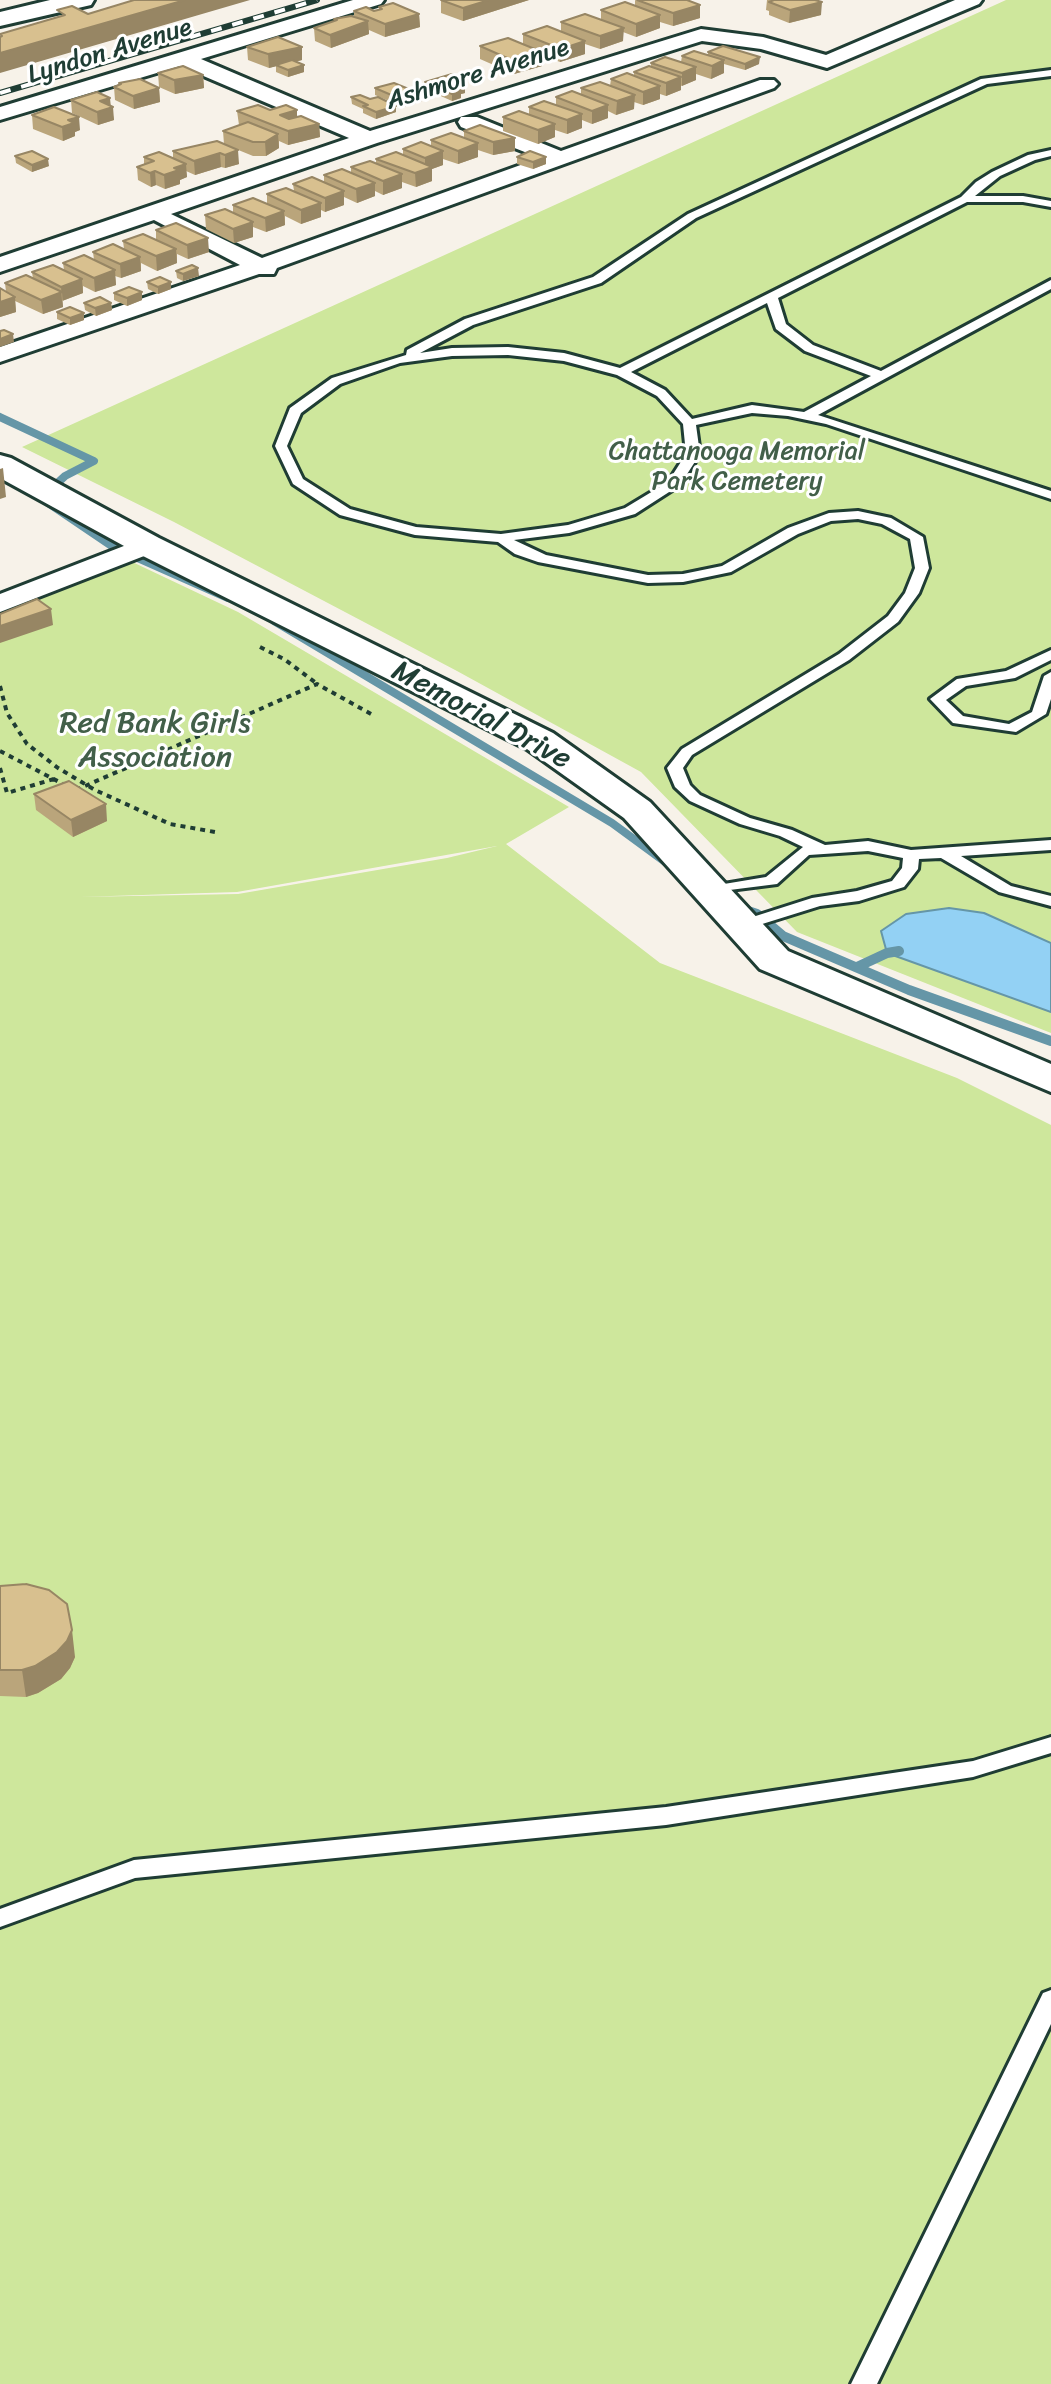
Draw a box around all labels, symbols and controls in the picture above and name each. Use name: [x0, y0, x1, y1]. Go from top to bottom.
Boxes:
street label: Lyndon Avenue: [24, 12, 196, 92]
street label: Ashmore Avenue: [383, 32, 573, 118]
park label: Chattanooga Memorial Park Cemetery: [609, 436, 865, 498]
street label: Memorial Drive: [385, 654, 577, 778]
park label: Red Bank Girls Association: [59, 706, 251, 776]

